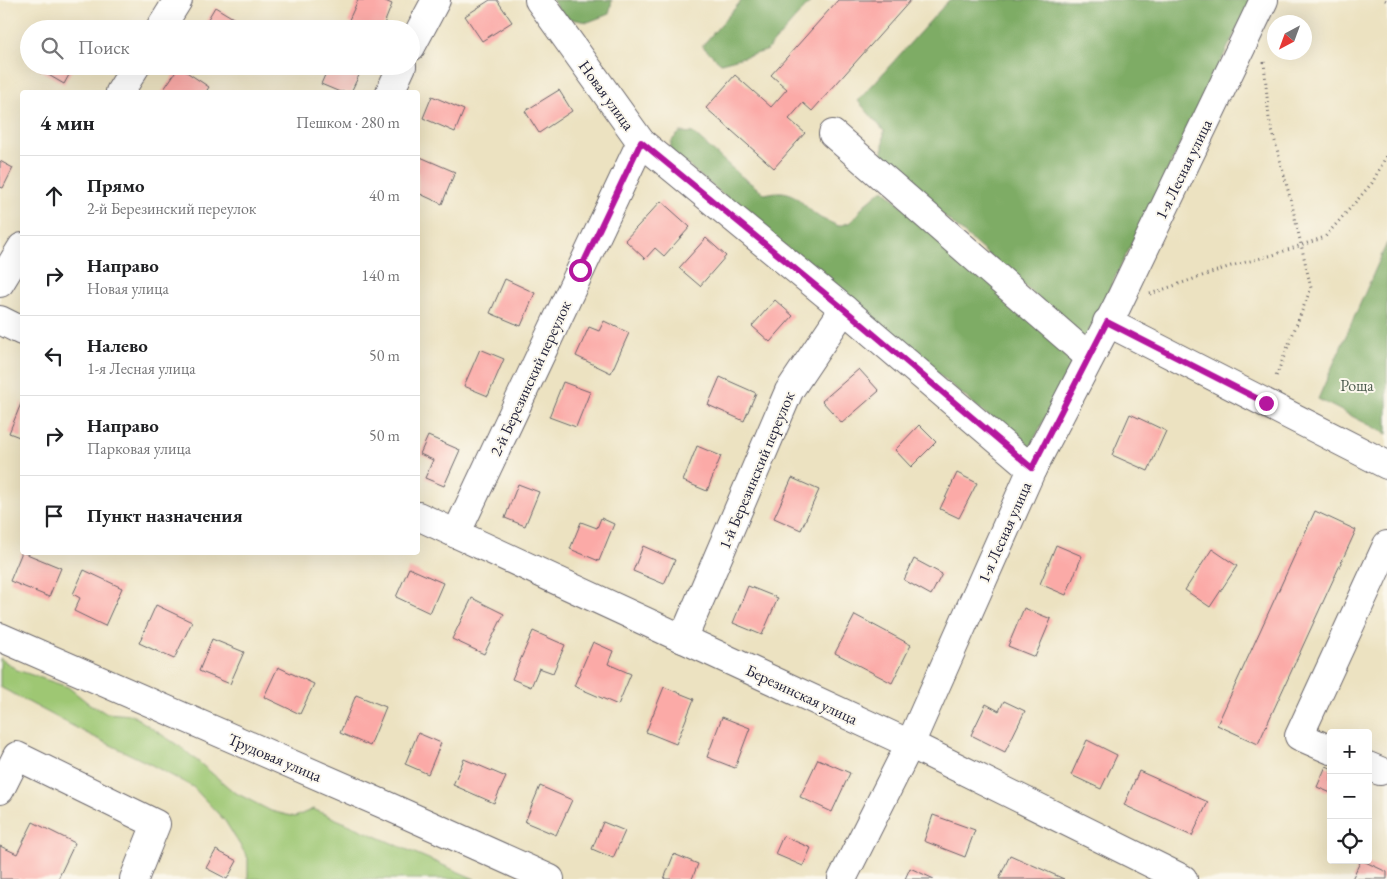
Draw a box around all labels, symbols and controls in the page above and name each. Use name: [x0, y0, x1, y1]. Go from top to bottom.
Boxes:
north arrow: [1267, 15, 1312, 60]
search box: [20, 20, 420, 75]
icon: search: [38, 34, 66, 62]
text: Поиск: [78, 35, 130, 60]
street label: Новая улица: [574, 56, 639, 135]
text: 4 мин: [40, 109, 95, 136]
text: Пешком · 280 m: [296, 112, 400, 133]
street label: 1-я Лесная улица: [1150, 115, 1217, 223]
text: Прямо: [87, 173, 145, 198]
icon: ahead: [40, 182, 68, 210]
text: 40 m: [369, 185, 400, 206]
text: 2-й Березинский переулок: [87, 198, 257, 219]
text: Направо: [87, 253, 159, 278]
route start: [569, 259, 592, 282]
icon: right: [40, 262, 68, 290]
text: 140 m: [361, 265, 400, 286]
text: Новая улица: [87, 278, 169, 299]
street label: 2-й Березинский переулок: [485, 297, 576, 459]
text: Налево: [87, 333, 148, 358]
icon: left: [40, 342, 68, 370]
text: 50 m: [369, 345, 400, 366]
text: 1-я Лесная улица: [87, 358, 196, 379]
park label: Роща: [1340, 375, 1374, 396]
street label: 1-й Березинский переулок: [714, 388, 799, 552]
route end: [1255, 392, 1278, 415]
text: Направо: [87, 413, 159, 438]
icon: right: [40, 422, 68, 450]
text: 50 m: [369, 425, 400, 446]
text: Парковая улица: [87, 438, 191, 459]
street label: 1-я Лесная улица: [973, 478, 1036, 586]
icon: arrive: [40, 502, 68, 530]
text: Пункт назначения: [87, 503, 243, 528]
street label: Березинская улица: [743, 659, 862, 730]
street label: Трудовая улица: [225, 728, 325, 787]
map controls: [1327, 729, 1372, 864]
button: +: [1327, 729, 1372, 774]
button: −: [1327, 774, 1372, 819]
button: locate: [1327, 819, 1372, 864]

